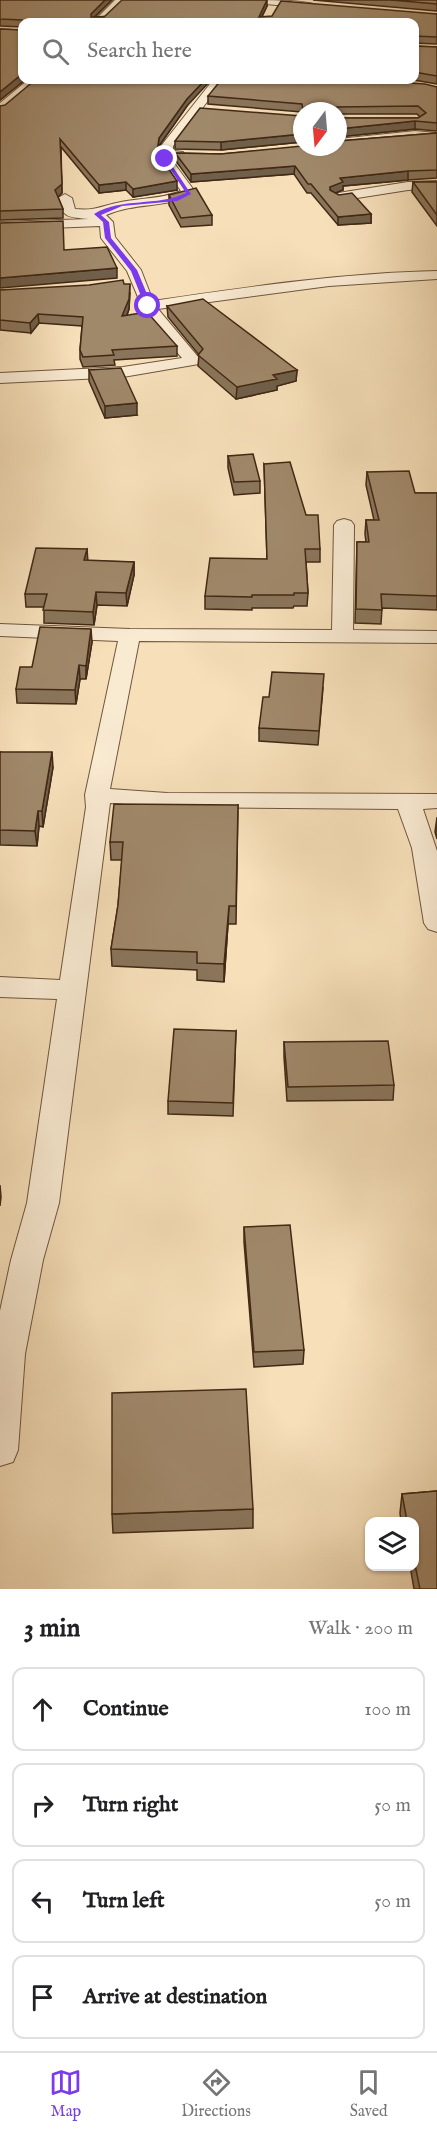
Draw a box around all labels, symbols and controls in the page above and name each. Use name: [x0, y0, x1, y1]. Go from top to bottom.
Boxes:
search box: [18, 18, 419, 84]
icon: search: [39, 35, 72, 68]
text: Search here: [87, 37, 192, 65]
north arrow: [293, 102, 347, 156]
route end: [151, 145, 177, 171]
route start: [134, 292, 160, 318]
map controls: [365, 1517, 419, 1571]
button: layers: [365, 1517, 419, 1571]
text: 3 min: [24, 1612, 80, 1645]
text: Walk · 200 m: [308, 1616, 413, 1641]
icon: ahead: [26, 1693, 59, 1726]
text: Continue: [83, 1695, 169, 1723]
text: 100 m: [364, 1697, 411, 1722]
icon: right: [26, 1789, 59, 1822]
text: Turn right: [83, 1791, 178, 1819]
text: 50 m: [374, 1793, 411, 1818]
icon: left: [26, 1885, 59, 1918]
text: Turn left: [83, 1887, 165, 1915]
text: 50 m: [374, 1889, 411, 1914]
icon: arrive: [26, 1981, 59, 2014]
text: Arrive at destination: [83, 1983, 267, 2011]
tab: Map: [49, 2066, 82, 2122]
tab: Directions: [181, 2066, 251, 2122]
tab: Saved: [350, 2066, 388, 2122]

